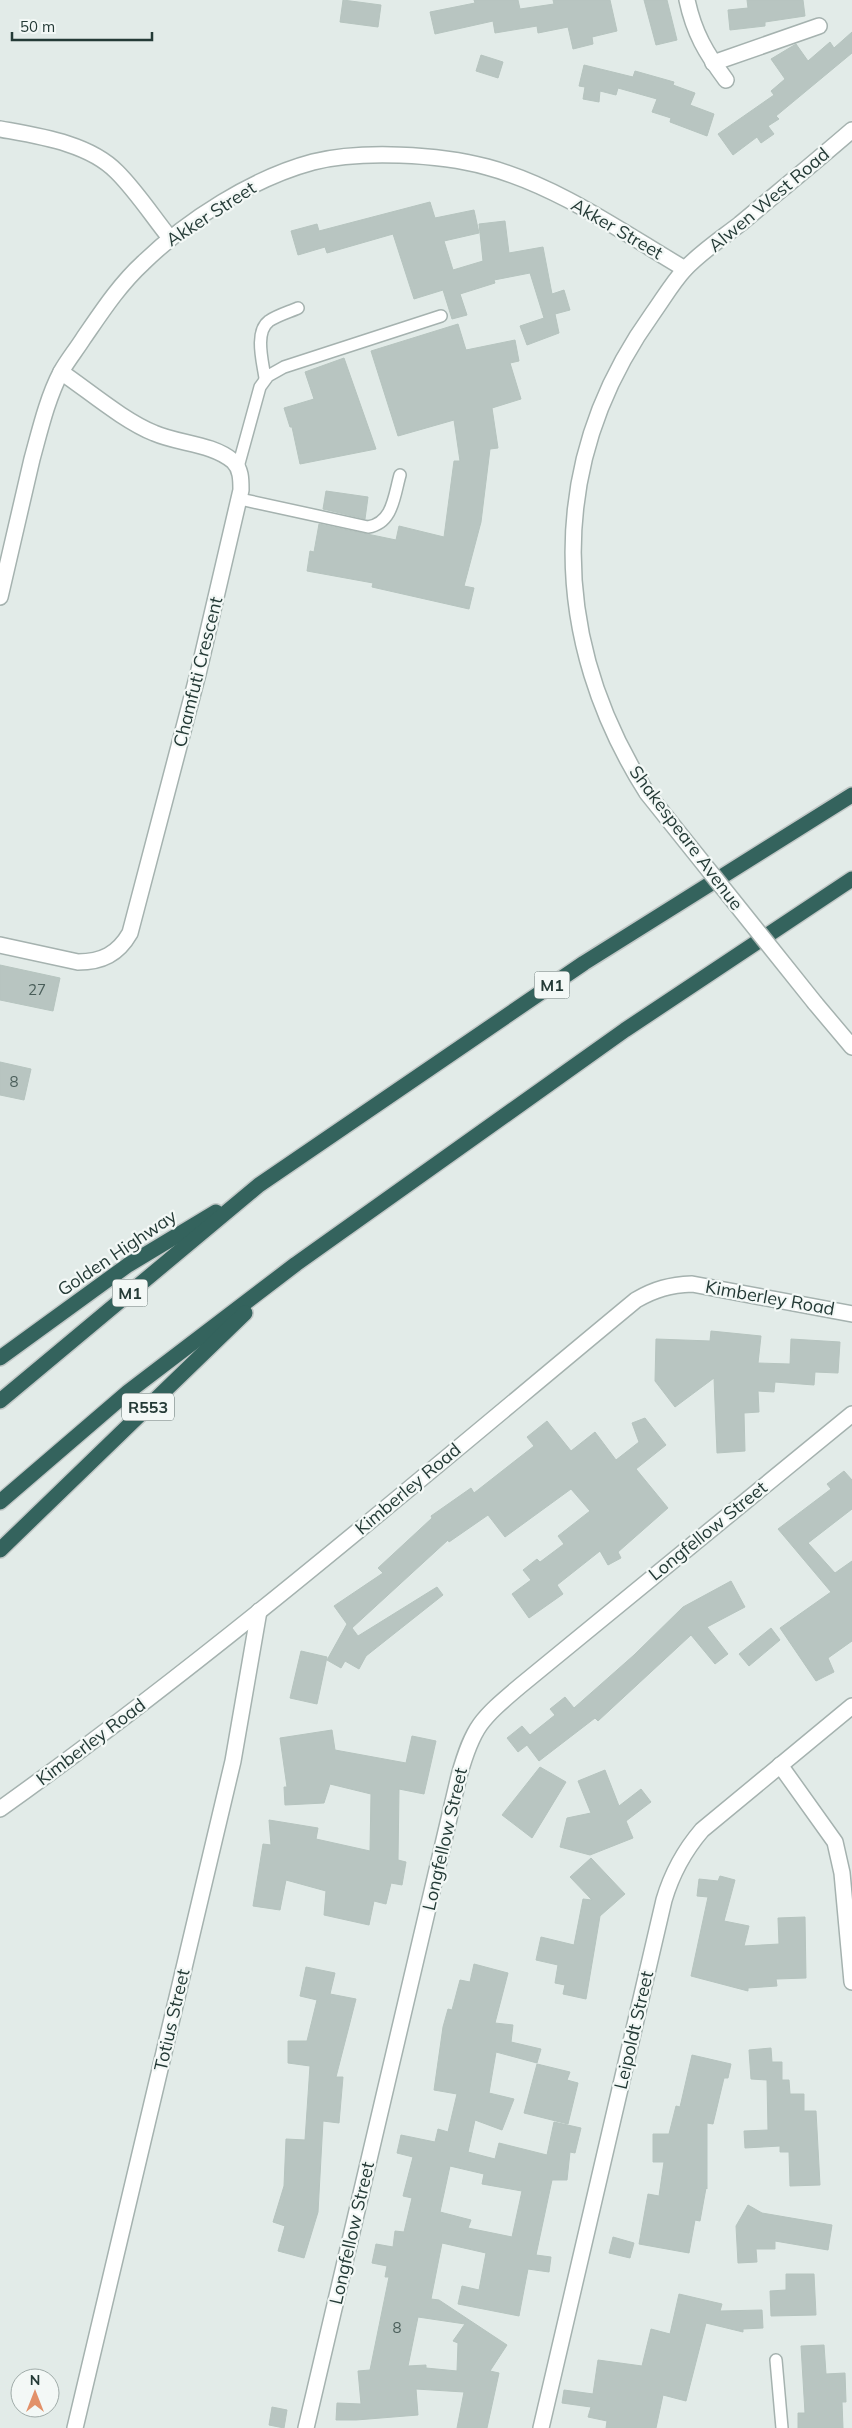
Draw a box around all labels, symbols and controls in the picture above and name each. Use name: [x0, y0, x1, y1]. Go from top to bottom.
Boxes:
scale bar: [12, 10, 152, 42]
text: 50 m: [20, 17, 55, 36]
street label: Alwen West Road: [704, 142, 834, 257]
street label: Akker Street: [162, 176, 260, 251]
street label: Akker Street: [567, 193, 667, 264]
street label: Chamfuti Crescent: [168, 594, 227, 749]
street label: Shakespeare Avenue: [624, 761, 748, 915]
road number: M1: [534, 972, 570, 998]
house number: 27: [28, 980, 46, 999]
house number: 8: [9, 1072, 19, 1091]
street label: Golden Highway: [53, 1204, 181, 1301]
street label: Kimberley Road: [704, 1275, 837, 1320]
road number: M1: [112, 1280, 148, 1306]
road number: R553: [122, 1394, 174, 1420]
street label: Kimberley Road: [350, 1438, 465, 1540]
street label: Longfellow Street: [644, 1476, 772, 1585]
street label: Kimberley Road: [31, 1693, 150, 1790]
street label: Longfellow Street: [417, 1765, 472, 1913]
street label: Totius Street: [149, 1967, 194, 2073]
street label: Leipoldt Street: [609, 1968, 658, 2091]
street label: Longfellow Street: [324, 2159, 379, 2307]
house number: 8: [392, 2318, 402, 2337]
north arrow: [10, 2368, 60, 2418]
text: N: [30, 2371, 40, 2389]

